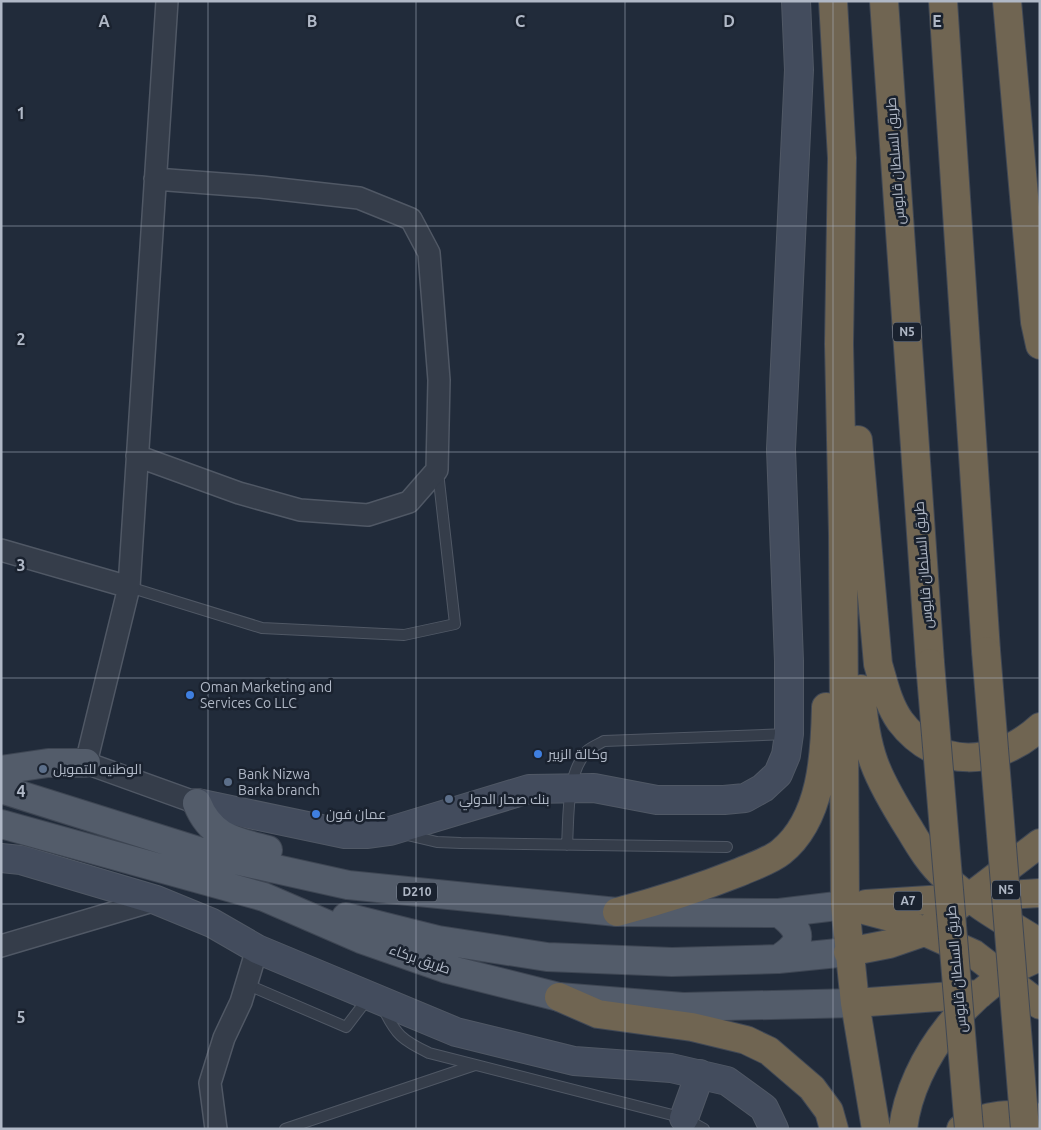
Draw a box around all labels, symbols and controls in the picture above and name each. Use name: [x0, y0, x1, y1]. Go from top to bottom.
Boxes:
text: A: [98, 12, 110, 30]
text: B: [307, 12, 317, 30]
text: C: [515, 12, 525, 30]
text: D: [723, 12, 735, 30]
text: E: [932, 12, 942, 30]
street label: طريق السلطان قابوس: [883, 97, 908, 225]
text: 1: [16, 104, 26, 122]
road number: N5: [893, 322, 921, 342]
text: 2: [16, 330, 26, 348]
street label: طريق السلطان قابوس: [911, 501, 936, 629]
text: 3: [16, 556, 26, 574]
place label: Oman Marketing and Services Co LLC: [200, 679, 332, 711]
marker: Oman Marketing and Services Co LLC: [184, 689, 196, 701]
place label: وكالة الزبير: [547, 746, 608, 762]
marker: وكالة الزبير: [532, 748, 544, 760]
place label: الوطنيه للتمويل: [53, 761, 142, 777]
marker: الوطنيه للتمويل: [37, 763, 49, 775]
place label: Bank Nizwa Barka branch: [238, 766, 320, 798]
marker: Bank Nizwa Barka branch: [222, 776, 234, 788]
text: 4: [16, 782, 26, 800]
place label: بنك صحار الدولي: [459, 791, 549, 811]
marker: بنك صحار الدولي: [443, 793, 455, 805]
place label: عمان فون: [326, 806, 386, 822]
marker: عمان فون: [310, 808, 322, 820]
road number: N5: [992, 880, 1020, 900]
road number: D210: [397, 882, 437, 902]
road number: A7: [894, 891, 922, 910]
street label: طريق السلطان قابوس: [942, 905, 971, 1033]
street label: طريق بركاء: [387, 941, 453, 978]
text: 5: [16, 1008, 26, 1026]

